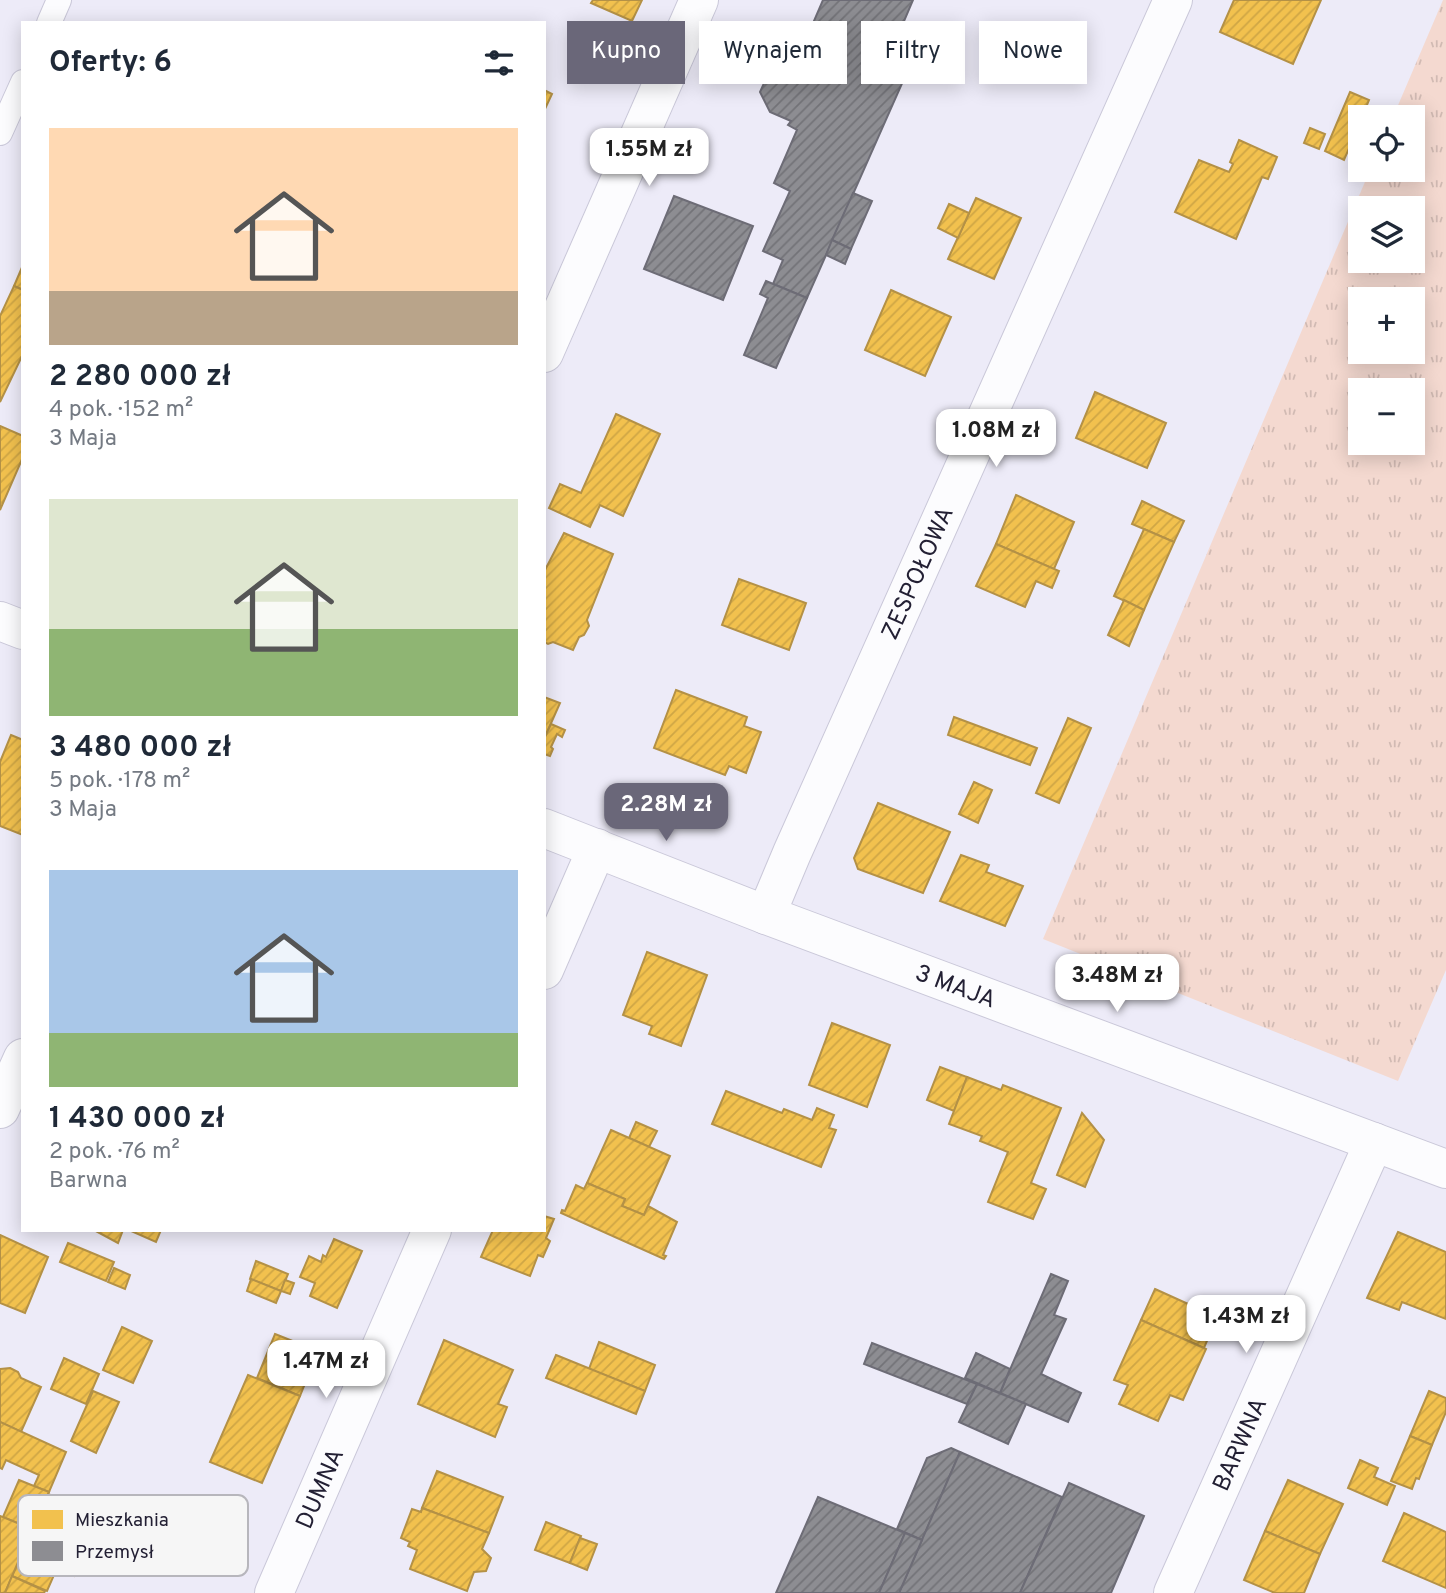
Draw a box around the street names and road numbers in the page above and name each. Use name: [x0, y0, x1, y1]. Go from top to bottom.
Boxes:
street label: ZESPOŁOWA: [876, 503, 962, 645]
street label: 3 MAJA: [911, 959, 1000, 1016]
street label: BARWNA: [1207, 1393, 1275, 1496]
street label: DUMNA: [291, 1444, 352, 1534]

